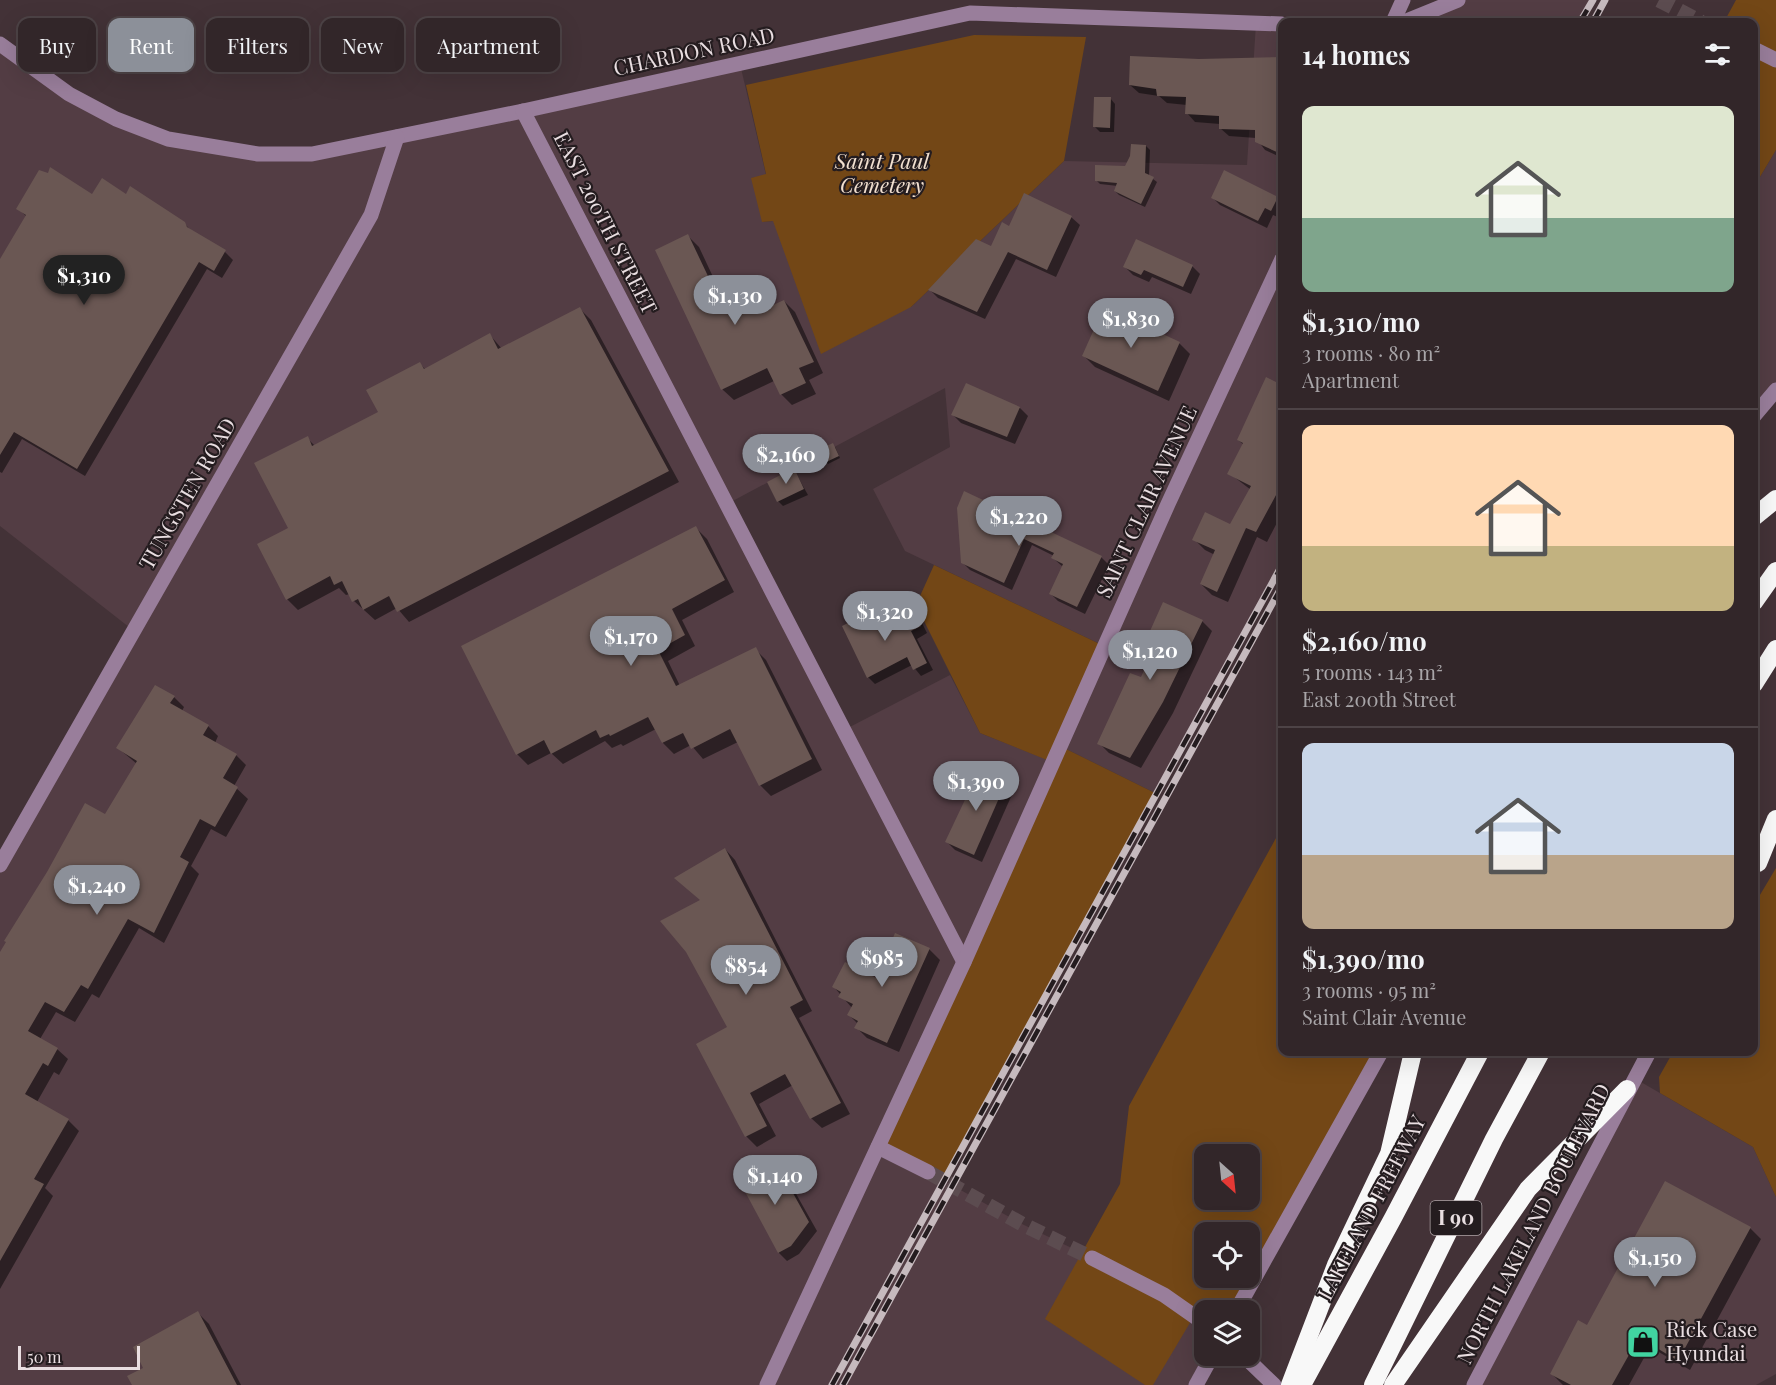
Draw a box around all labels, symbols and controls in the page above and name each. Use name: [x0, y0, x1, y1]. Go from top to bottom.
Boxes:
chip: Buy: [18, 18, 96, 72]
chip: Rent: [108, 18, 194, 72]
chip: Filters: [206, 18, 309, 72]
chip: New: [321, 18, 404, 72]
chip: Apartment: [416, 18, 560, 72]
street label: CHARDON ROAD: [610, 19, 777, 81]
text: 14 homes: [1302, 37, 1410, 72]
icon: filters: [1701, 38, 1734, 71]
street label: EAST 200TH STREET: [549, 126, 665, 318]
icon: home: [1464, 145, 1572, 253]
park label: Saint Paul Cemetery: [834, 146, 930, 198]
pin: $1,310: [35, 255, 133, 306]
text: $1,310: [57, 261, 111, 288]
pin: $1,130: [686, 275, 784, 326]
text: $1,130: [708, 281, 762, 308]
pin: $1,830: [1082, 298, 1180, 349]
text: $1,830: [1102, 304, 1160, 331]
text: $1,310/mo: [1302, 304, 1420, 339]
text: 3 rooms · 80 m²: [1302, 339, 1440, 366]
text: Apartment: [1302, 366, 1399, 393]
street label: SAINT CLAIR AVENUE: [1088, 401, 1202, 602]
street label: TUNGSTEN ROAD: [131, 412, 241, 574]
pin: $2,160: [737, 434, 835, 485]
text: $2,160: [756, 440, 816, 467]
icon: home: [1464, 464, 1572, 572]
pin: $1,220: [970, 496, 1068, 547]
text: $1,220: [990, 502, 1048, 529]
pin: $1,320: [836, 591, 934, 642]
text: $1,320: [856, 597, 914, 624]
pin: $1,170: [582, 616, 680, 667]
text: $1,170: [604, 622, 658, 649]
text: $2,160/mo: [1302, 623, 1427, 658]
pin: $1,120: [1101, 630, 1199, 681]
text: $1,120: [1122, 636, 1178, 663]
text: 5 rooms · 143 m²: [1302, 658, 1443, 685]
text: East 200th Street: [1302, 685, 1456, 712]
pin: $1,390: [927, 761, 1025, 812]
text: $1,390: [947, 767, 1005, 794]
icon: home: [1464, 782, 1572, 890]
pin: $1,240: [48, 865, 146, 916]
text: $1,240: [68, 871, 126, 898]
pin: $985: [846, 937, 918, 988]
text: $1,390/mo: [1302, 941, 1425, 976]
text: $985: [861, 943, 903, 970]
pin: $854: [710, 945, 782, 996]
text: $854: [725, 951, 767, 978]
text: 3 rooms · 95 m²: [1302, 976, 1436, 1003]
text: Saint Clair Avenue: [1302, 1003, 1466, 1030]
street label: NORTH LAKELAND BOULEVARD: [1449, 1078, 1615, 1368]
street label: LAKELAND FREEWAY: [1310, 1109, 1431, 1304]
north arrow: [1194, 1144, 1260, 1210]
map controls: [1194, 1144, 1260, 1366]
pin: $1,140: [726, 1155, 824, 1206]
text: $1,140: [747, 1161, 803, 1188]
road number: I 90: [1430, 1201, 1482, 1235]
button: locate: [1194, 1222, 1260, 1288]
pin: $1,150: [1606, 1237, 1704, 1288]
text: $1,150: [1628, 1243, 1682, 1270]
button: layers: [1194, 1300, 1260, 1366]
place label: Rick Case Hyundai: [1666, 1314, 1757, 1366]
shop icon: Rick Case Hyundai: [1625, 1324, 1661, 1360]
scale bar: [18, 1343, 140, 1370]
text: 50 m: [27, 1346, 61, 1367]

